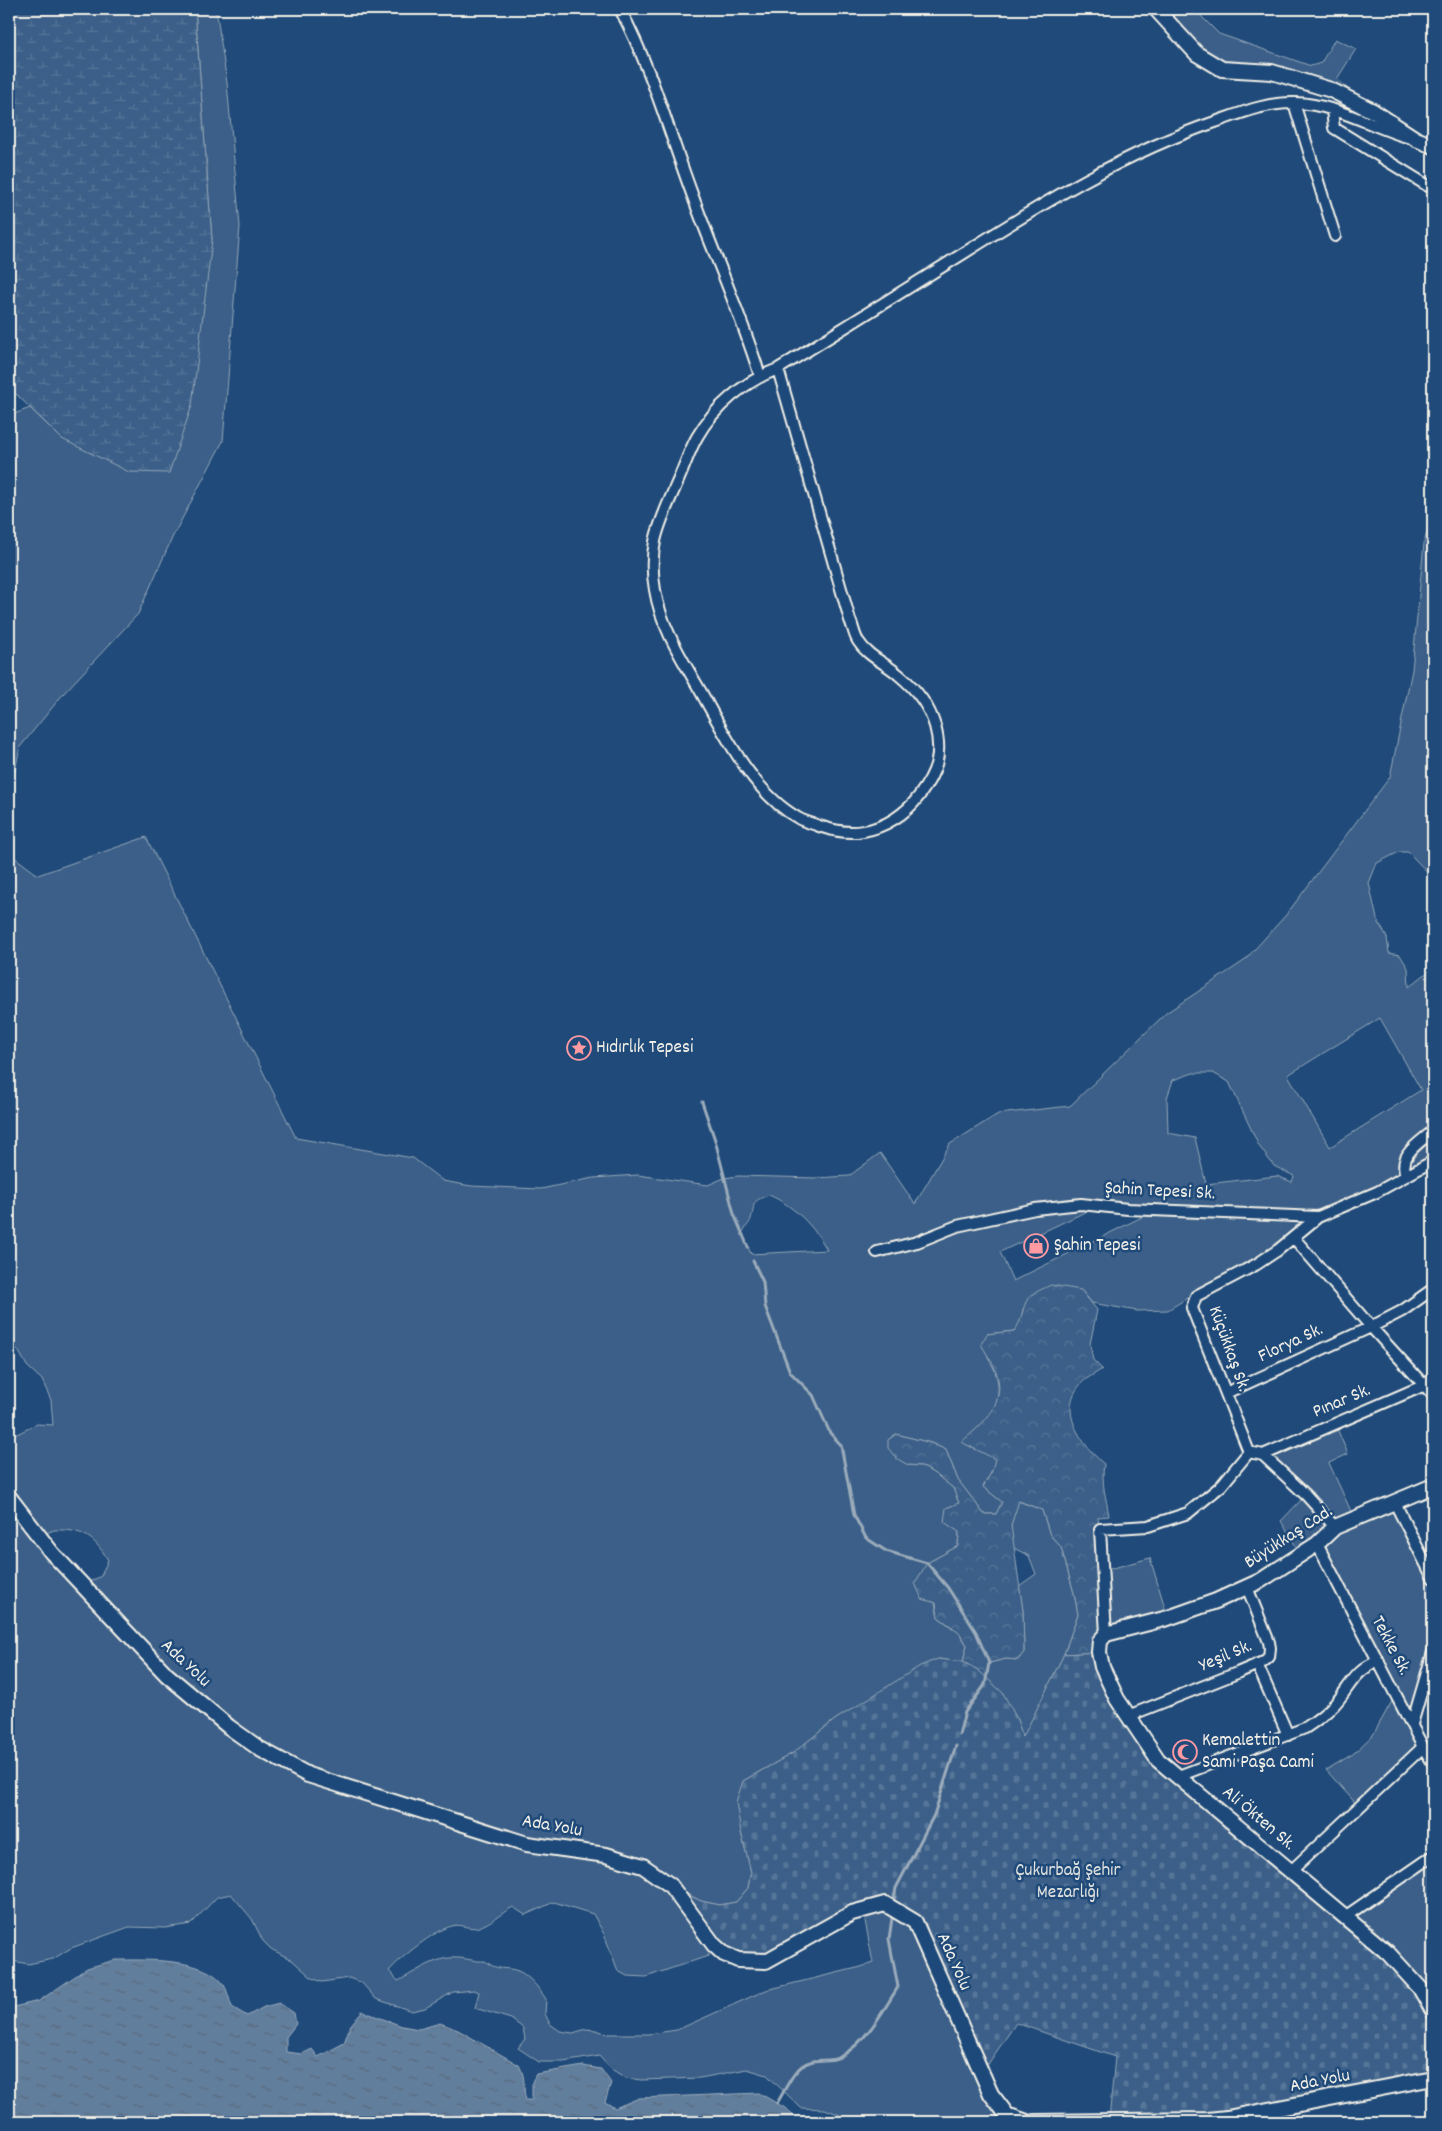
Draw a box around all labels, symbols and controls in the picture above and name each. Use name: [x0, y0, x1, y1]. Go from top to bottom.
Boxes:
place icon: Hıdırlık Tepesi: [566, 1035, 592, 1061]
place label: Hıdırlık Tepesi: [596, 1035, 694, 1062]
street label: Şahin Tepesi Sk.: [1104, 1176, 1216, 1208]
shop icon: Şahin Tepesi: [1023, 1233, 1049, 1259]
place label: Şahin Tepesi: [1054, 1233, 1141, 1260]
street label: Küçükkaş Sk.: [1200, 1302, 1256, 1396]
street label: Florya Sk.: [1254, 1317, 1328, 1371]
street label: Pınar Sk.: [1309, 1378, 1375, 1426]
street label: Büyükkaş Cad.: [1240, 1499, 1338, 1577]
street label: Tekke Sk.: [1363, 1612, 1417, 1680]
street label: Ada Yolu: [154, 1633, 216, 1695]
street label: Yeşil Sk.: [1195, 1634, 1257, 1680]
place label: Kemalettin Sami Paşa Cami: [1202, 1728, 1315, 1777]
mosque icon: Kemalettin Sami Paşa Cami: [1172, 1739, 1198, 1765]
street label: Ali Ökten Sk.: [1215, 1780, 1301, 1858]
street label: Ada Yolu: [520, 1808, 584, 1846]
park label: Çukurbağ Şehir Mezarlığı: [1015, 1858, 1121, 1907]
street label: Ada Yolu: [928, 1929, 978, 1995]
street label: Ada Yolu: [1288, 2063, 1352, 2101]

